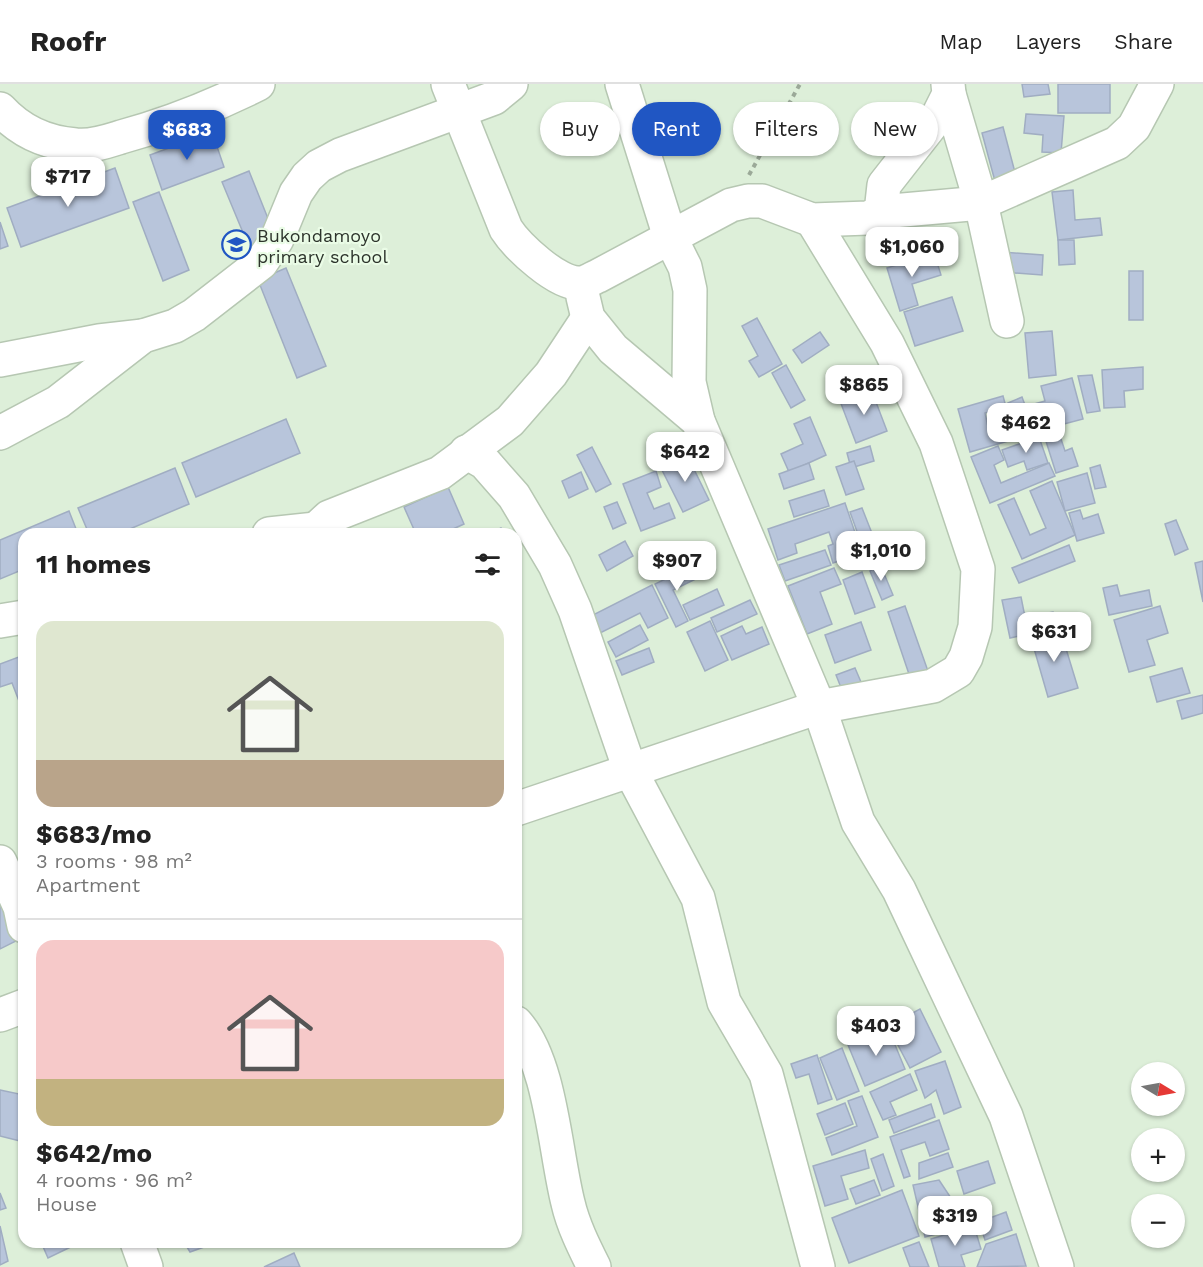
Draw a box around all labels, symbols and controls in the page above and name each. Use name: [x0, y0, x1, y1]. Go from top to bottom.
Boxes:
text: Roofr: [30, 25, 106, 58]
text: Map: [939, 29, 982, 54]
text: Layers: [1015, 29, 1081, 54]
text: Share: [1114, 29, 1173, 54]
chip: Buy: [540, 102, 620, 156]
chip: Rent: [632, 102, 721, 156]
chip: Filters: [733, 102, 839, 156]
chip: New: [851, 102, 938, 156]
pin: $683: [151, 110, 223, 161]
text: $683: [162, 117, 212, 141]
pin: $717: [32, 157, 104, 208]
text: $717: [45, 164, 91, 188]
place label: Bukondamoyo primary school: [257, 225, 388, 267]
pin: $1,060: [863, 227, 961, 278]
school or university icon: Bukondamoyo primary school: [220, 229, 252, 261]
text: $1,060: [879, 234, 945, 258]
pin: $865: [828, 365, 900, 416]
text: $865: [839, 372, 889, 396]
pin: $462: [990, 403, 1062, 454]
text: $462: [1001, 410, 1051, 434]
pin: $642: [649, 432, 721, 483]
text: $642: [660, 439, 710, 463]
pin: $1,010: [832, 531, 930, 582]
text: $1,010: [850, 538, 912, 562]
pin: $907: [641, 541, 713, 592]
icon: filters: [471, 548, 504, 581]
text: $907: [652, 548, 702, 572]
text: 11 homes: [36, 549, 151, 579]
pin: $631: [1018, 612, 1090, 663]
text: $631: [1031, 619, 1077, 643]
icon: home: [216, 660, 324, 768]
text: $683/mo: [36, 819, 152, 849]
text: 3 rooms · 98 m²: [36, 849, 192, 873]
text: Apartment: [36, 873, 140, 897]
icon: home: [216, 979, 324, 1087]
pin: $403: [840, 1006, 912, 1057]
text: $403: [851, 1013, 901, 1037]
north arrow: [1131, 1062, 1185, 1116]
map controls: [1131, 1062, 1185, 1248]
button: +: [1131, 1128, 1185, 1182]
text: $642/mo: [36, 1138, 152, 1168]
text: 4 rooms · 96 m²: [36, 1168, 192, 1192]
text: House: [36, 1192, 97, 1216]
button: −: [1131, 1194, 1185, 1248]
pin: $319: [919, 1196, 991, 1247]
text: $319: [932, 1203, 978, 1227]

